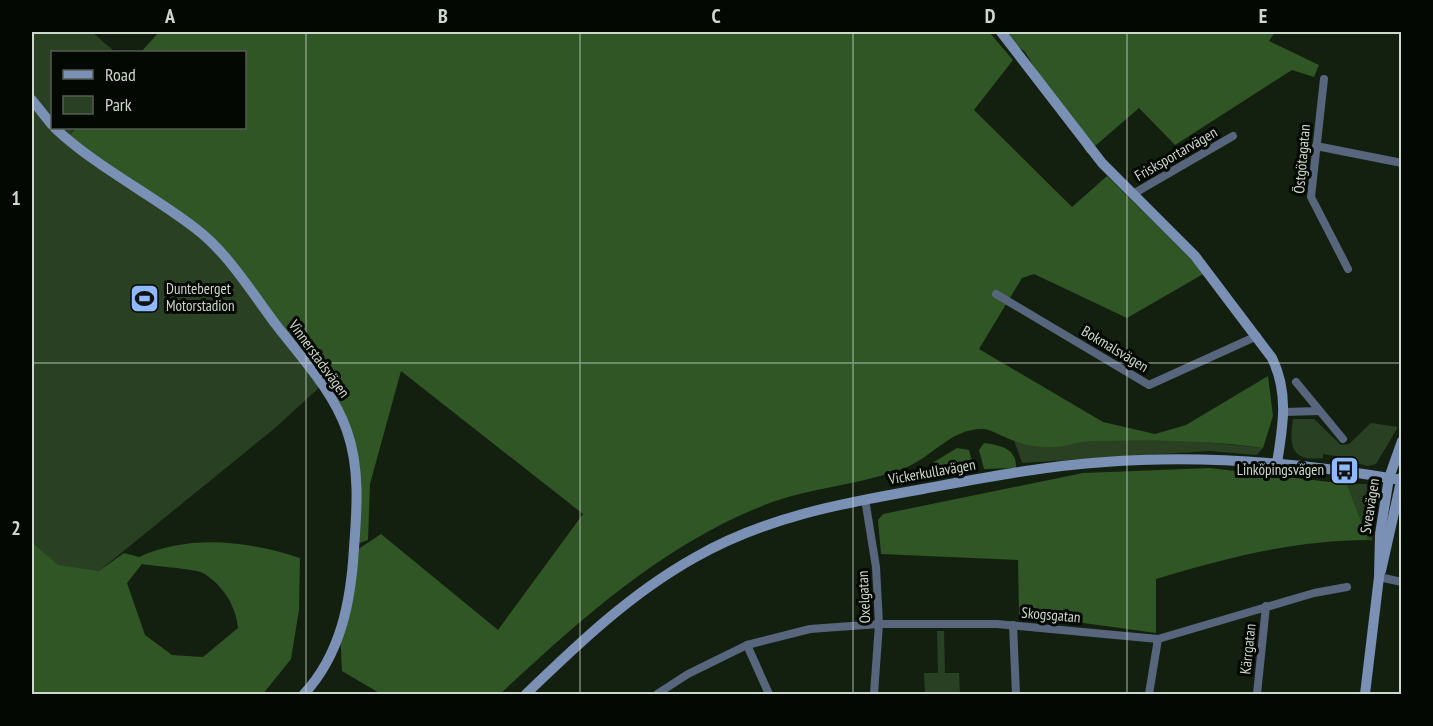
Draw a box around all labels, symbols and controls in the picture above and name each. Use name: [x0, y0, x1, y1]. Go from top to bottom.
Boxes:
text: A: [164, 3, 176, 29]
text: B: [438, 3, 448, 29]
text: C: [711, 3, 721, 29]
text: D: [985, 3, 996, 29]
text: E: [1259, 3, 1267, 29]
legend: [51, 51, 246, 129]
text: Road: [105, 63, 136, 86]
text: Park: [105, 93, 132, 116]
street label: Frisksportarvägen: [1131, 122, 1220, 185]
street label: Östgötagatan: [1289, 123, 1314, 194]
text: 1: [11, 185, 21, 211]
place label: Dunteberget Motorstadion: [166, 279, 235, 315]
sports icon: Dunteberget Motorstadion: [129, 282, 161, 314]
street label: Vinnerstadsvägen: [284, 315, 354, 401]
street label: Bokmalsvägen: [1078, 321, 1152, 376]
bus stop icon: Linköpingsvägen: [1329, 454, 1361, 486]
street label: Vickerkullavägen: [886, 455, 977, 489]
place label: Linköpingsvägen: [1237, 460, 1324, 479]
street label: Sveavägen: [1356, 477, 1383, 535]
text: 2: [11, 515, 21, 541]
street label: Oxelgatan: [853, 570, 874, 624]
street label: Skogsgatan: [1021, 602, 1081, 627]
street label: Kärrgatan: [1235, 623, 1260, 675]

